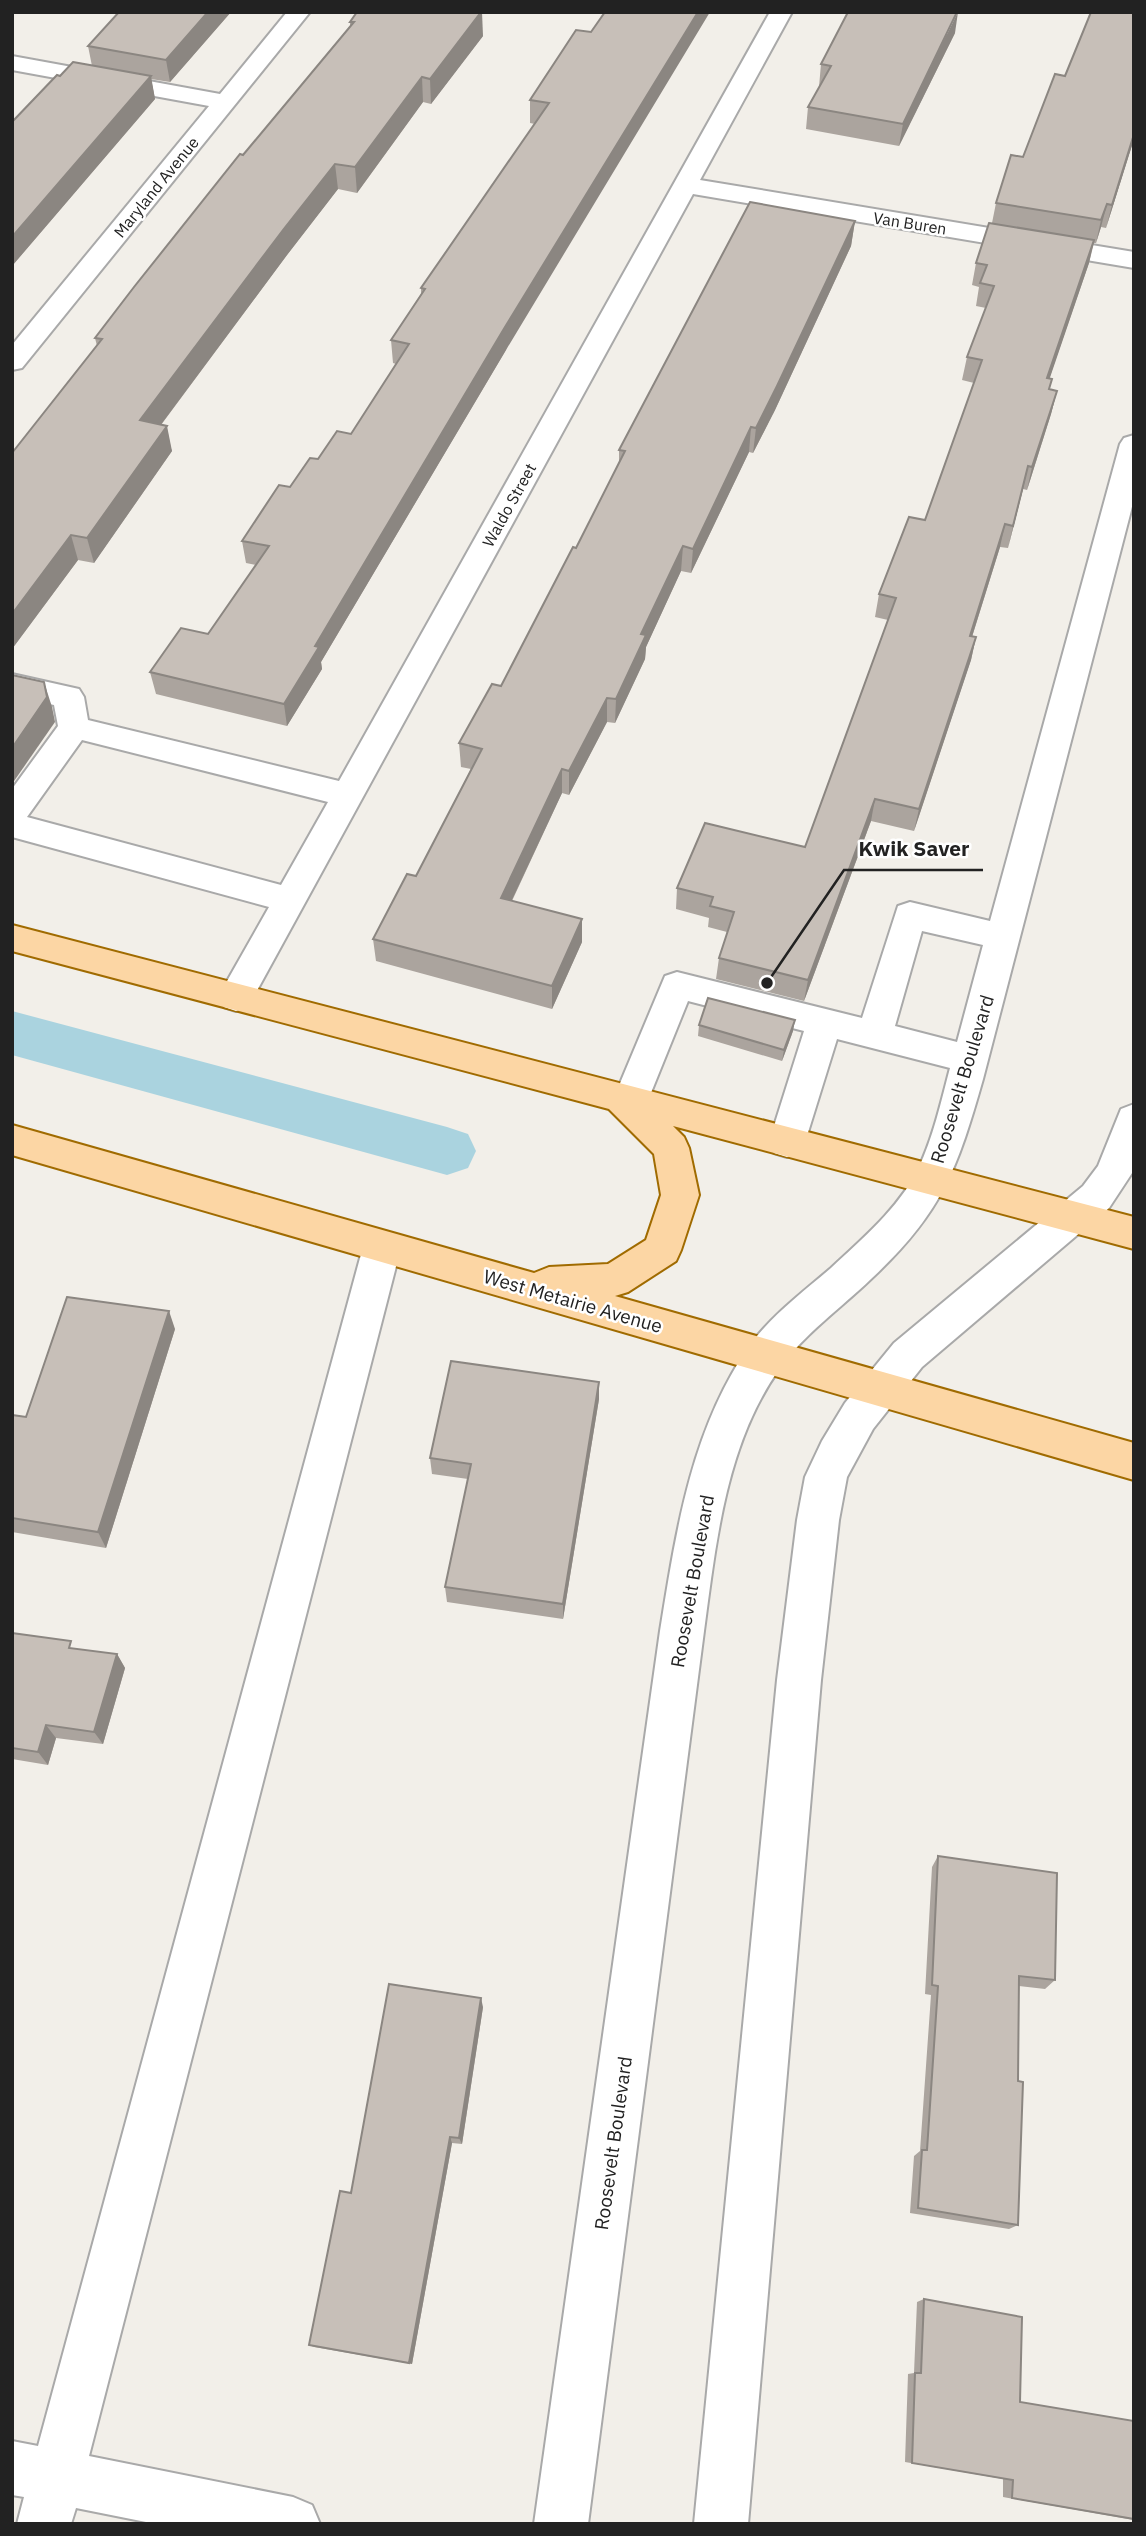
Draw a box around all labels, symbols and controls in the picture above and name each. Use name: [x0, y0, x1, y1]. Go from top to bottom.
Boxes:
street label: Maryland Avenue: [109, 132, 203, 241]
street label: Van Buren: [872, 207, 948, 239]
street label: Waldo Street: [478, 460, 540, 550]
callout: Kwik Saver: [844, 828, 983, 870]
text: Kwik Saver: [858, 834, 970, 862]
street label: Roosevelt Boulevard: [925, 992, 999, 1166]
street label: West Metairie Avenue: [481, 1264, 665, 1338]
street label: Roosevelt Boulevard: [665, 1493, 719, 1669]
street label: Roosevelt Boulevard: [589, 2055, 637, 2231]

